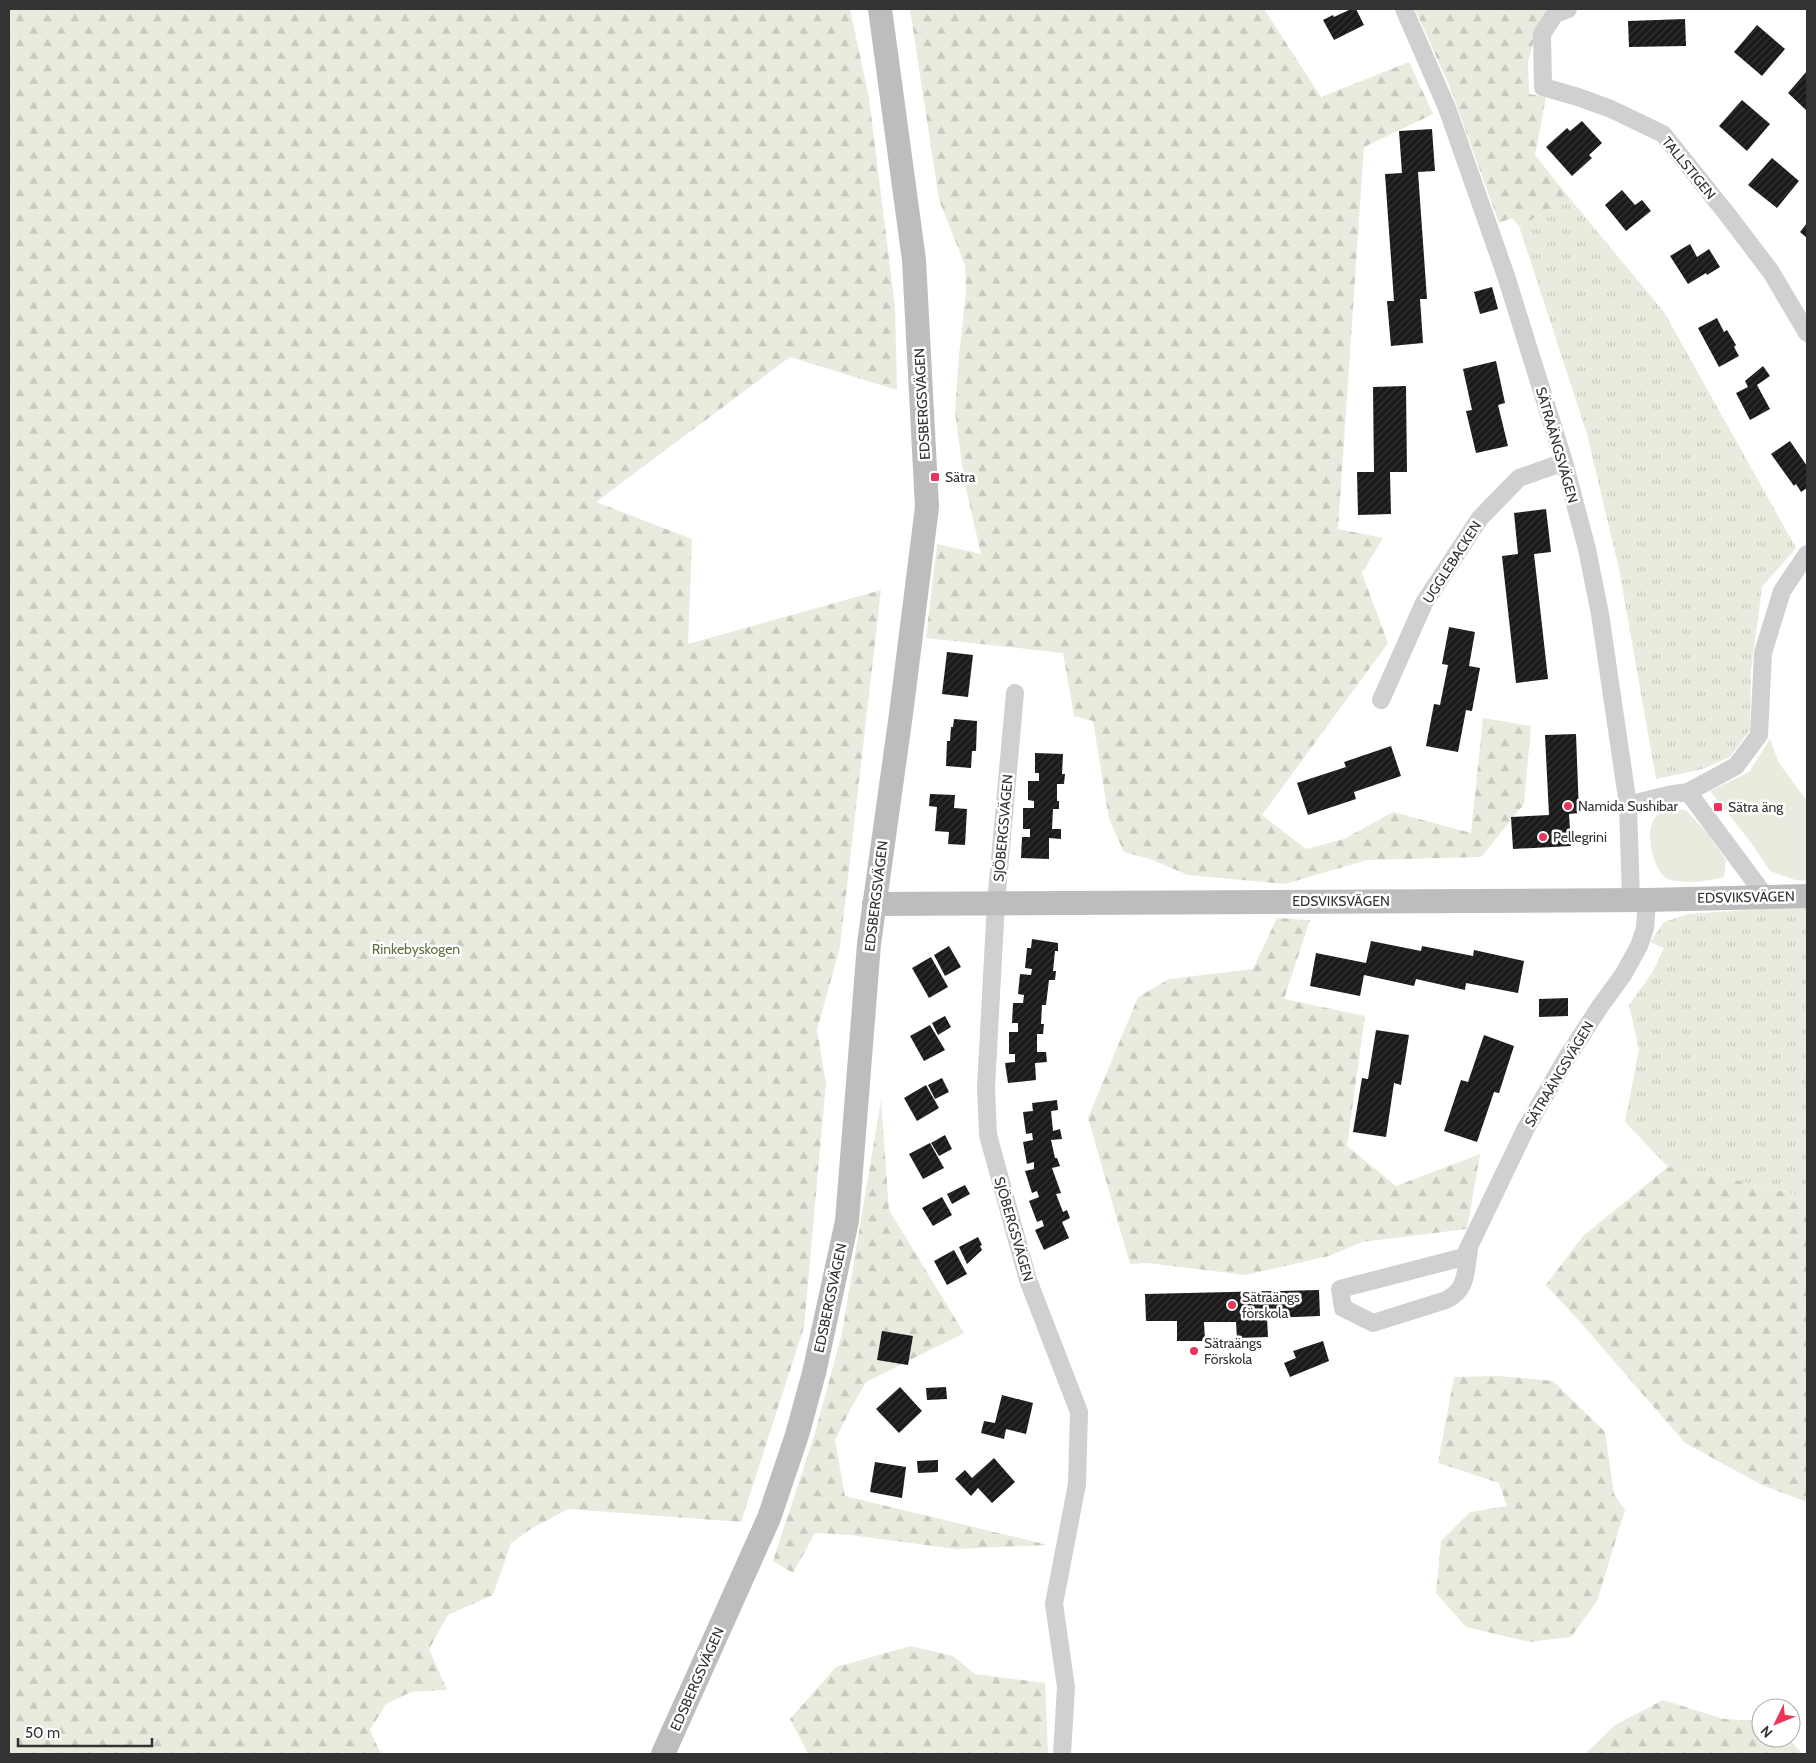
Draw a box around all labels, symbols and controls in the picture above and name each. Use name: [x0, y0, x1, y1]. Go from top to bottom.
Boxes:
street label: TALLSTIGEN: [1658, 133, 1720, 203]
street label: EDSBERGSVÄGEN: [910, 348, 934, 460]
street label: SÄTRAÄNGSVÄGEN: [1532, 385, 1582, 505]
place label: Sätra: [945, 468, 976, 486]
marker: Sätra: [929, 471, 941, 483]
street label: UGGLEBACKEN: [1419, 517, 1485, 607]
street label: SJÖBERGSVÄGEN: [989, 773, 1017, 883]
place label: Namida Sushibar: [1578, 797, 1679, 815]
place label: Sätra äng: [1728, 798, 1784, 816]
marker: Namida Sushibar: [1562, 800, 1574, 812]
marker: Sätra äng: [1712, 801, 1724, 813]
place label: Pellegrini: [1553, 828, 1607, 846]
marker: Pellegrini: [1537, 831, 1549, 843]
street label: EDSBERGSVÄGEN: [860, 840, 892, 952]
street label: EDSVIKSVÄGEN: [1697, 887, 1795, 907]
street label: EDSVIKSVÄGEN: [1292, 892, 1390, 910]
park label: Rinkebyskogen: [372, 940, 460, 958]
street label: SÄTRAÄNGSVÄGEN: [1520, 1018, 1598, 1130]
street label: SJÖBERGSVÄGEN: [990, 1175, 1038, 1283]
street label: EDSBERGSVÄGEN: [810, 1242, 850, 1354]
place label: Sätraängs förskola: [1242, 1288, 1300, 1322]
marker: Sätraängs förskola: [1226, 1299, 1238, 1311]
place label: Sätraängs Förskola: [1204, 1334, 1262, 1368]
marker: Sätraängs Förskola: [1188, 1345, 1200, 1357]
street label: EDSBERGSVÄGEN: [666, 1624, 728, 1734]
north arrow: [1751, 1698, 1801, 1748]
scale bar: [18, 1716, 151, 1748]
text: N: [1757, 1722, 1776, 1742]
text: 50 m: [25, 1724, 60, 1742]

